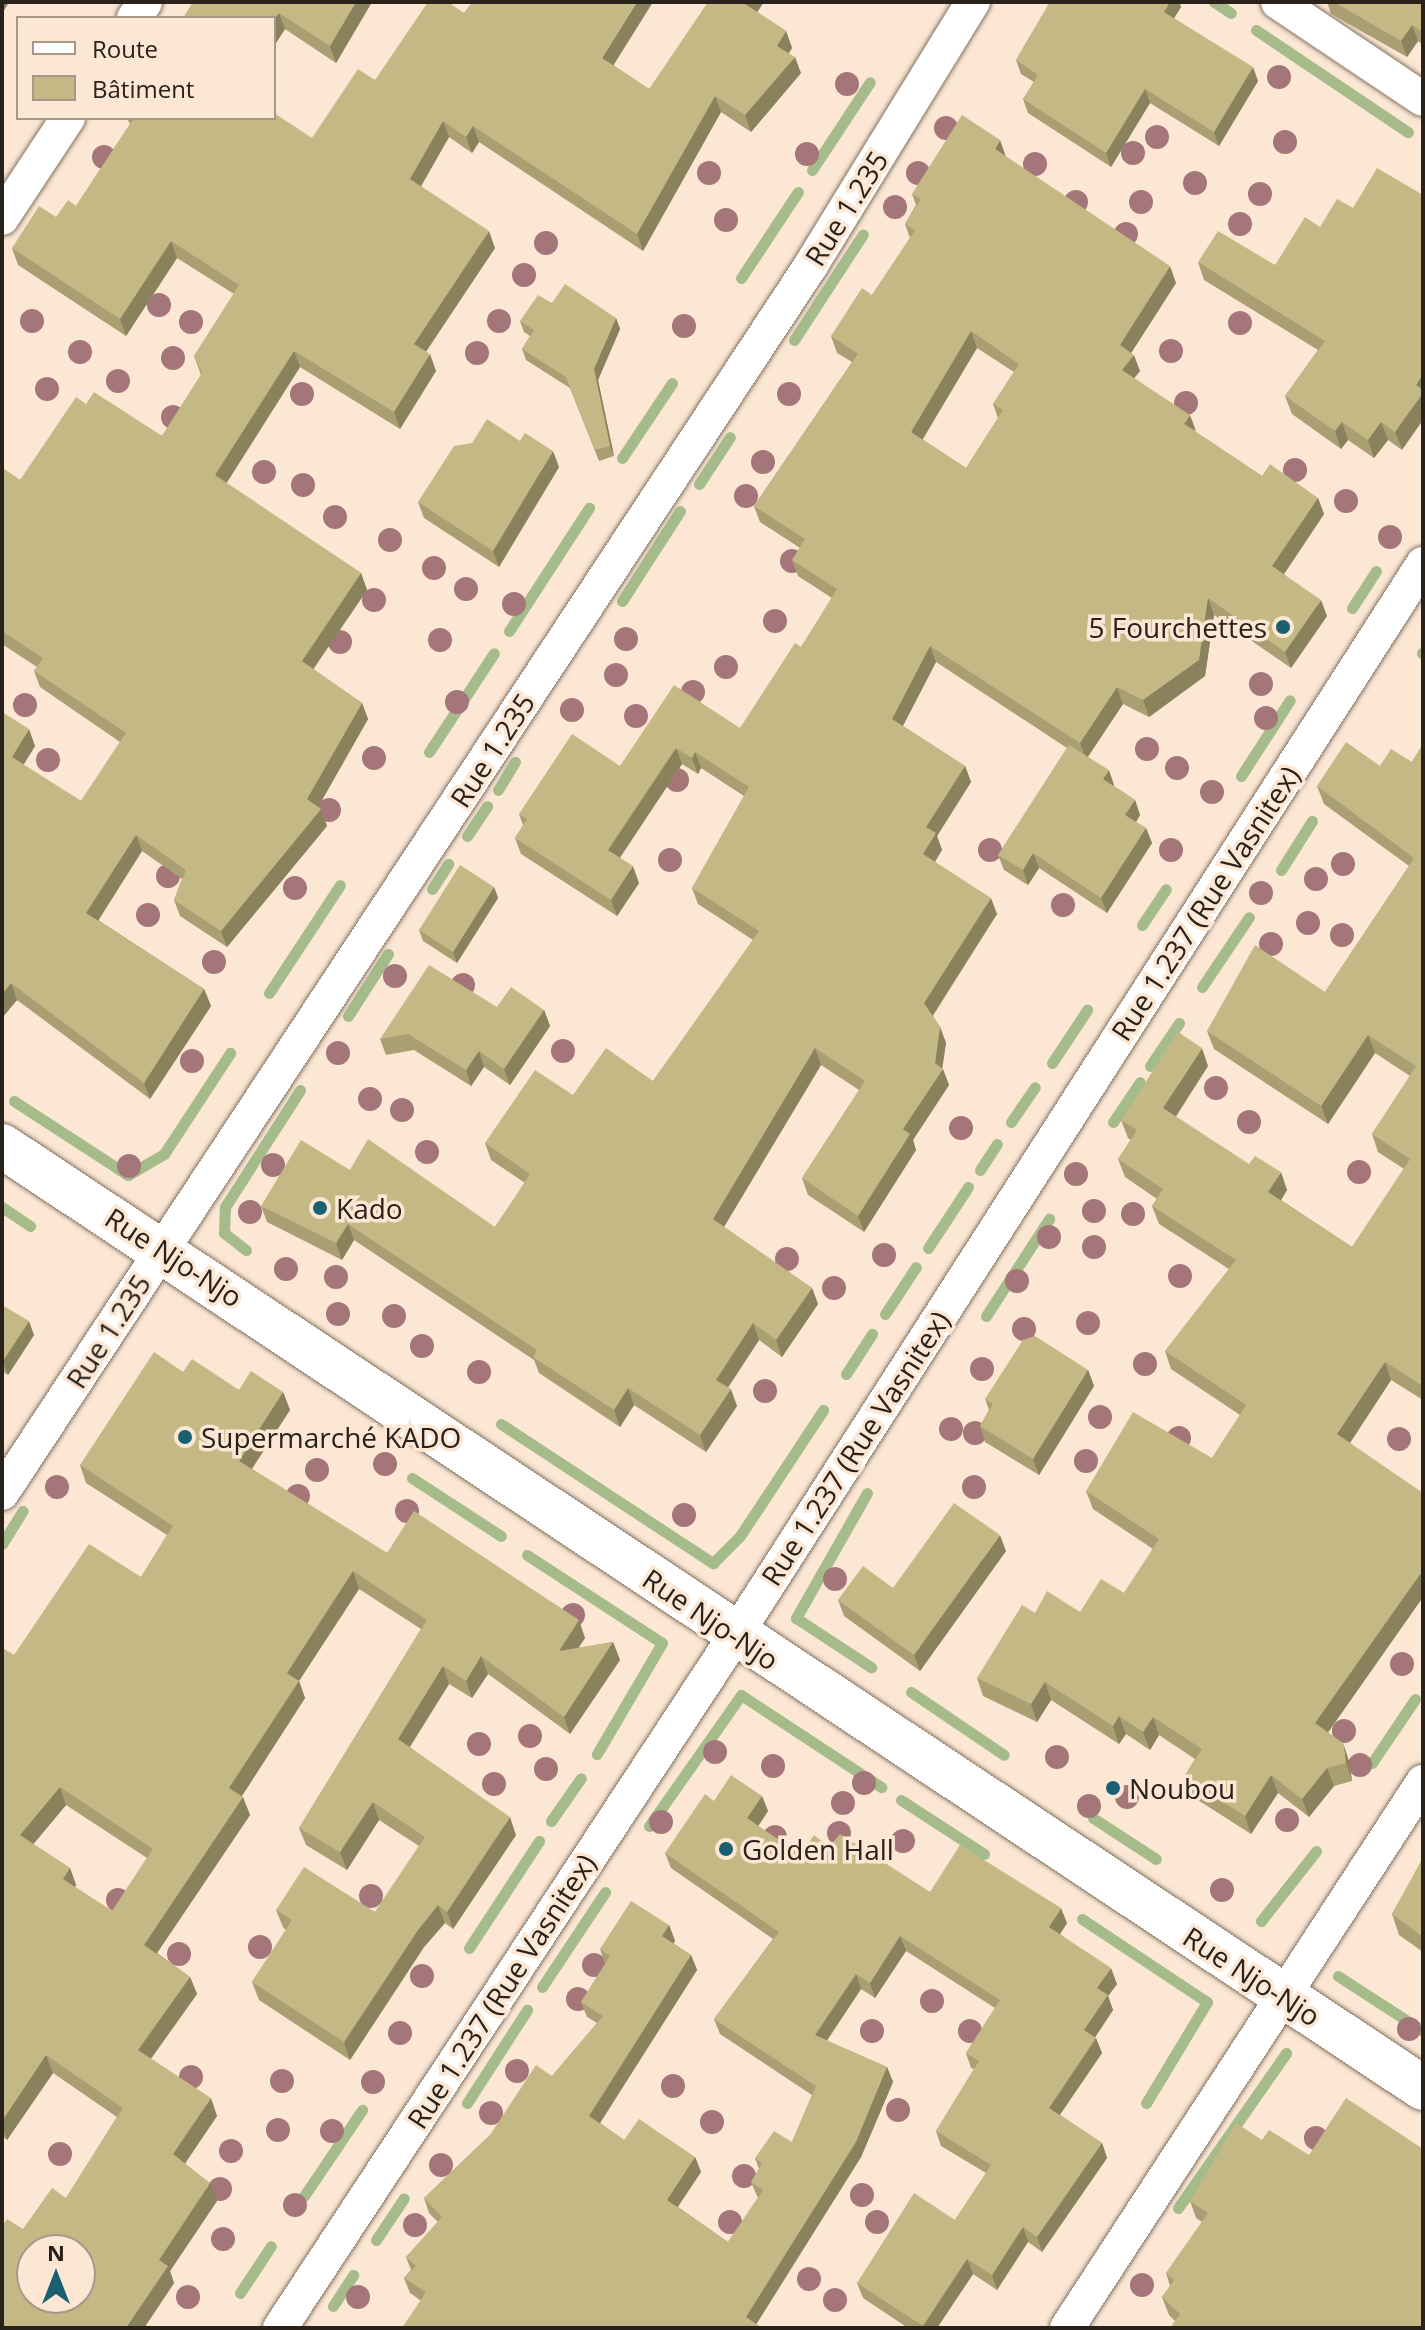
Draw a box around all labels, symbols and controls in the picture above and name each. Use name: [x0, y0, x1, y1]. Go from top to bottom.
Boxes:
legend: [16, 16, 276, 120]
text: Route: [92, 32, 158, 65]
text: Bâtiment: [92, 72, 194, 105]
street label: Rue 1.235: [798, 144, 894, 272]
place label: 5 Fourchettes: [1088, 610, 1267, 644]
marker: 5 Fourchettes: [1274, 618, 1292, 636]
street label: Rue 1.235: [443, 687, 541, 813]
street label: Rue 1.237 (Rue Vasnitex): [1104, 760, 1306, 1046]
place label: Kado: [336, 1191, 403, 1225]
marker: Kado: [311, 1199, 329, 1217]
street label: Rue Njo-Njo: [99, 1200, 249, 1314]
street label: Rue 1.235: [59, 1268, 157, 1394]
street label: Rue 1.237 (Rue Vasnitex): [754, 1305, 956, 1591]
place label: Supermarché KADO: [201, 1420, 461, 1454]
marker: Supermarché KADO: [176, 1428, 194, 1446]
street label: Rue Njo-Njo: [637, 1561, 785, 1677]
place label: Noubou: [1129, 1771, 1235, 1805]
marker: Noubou: [1104, 1779, 1122, 1797]
place label: Golden Hall: [742, 1832, 894, 1866]
marker: Golden Hall: [717, 1840, 735, 1858]
street label: Rue 1.237 (Rue Vasnitex): [400, 1848, 602, 2134]
street label: Rue Njo-Njo: [1177, 1919, 1327, 2033]
north arrow: [16, 2234, 96, 2314]
text: N: [47, 2237, 65, 2267]

